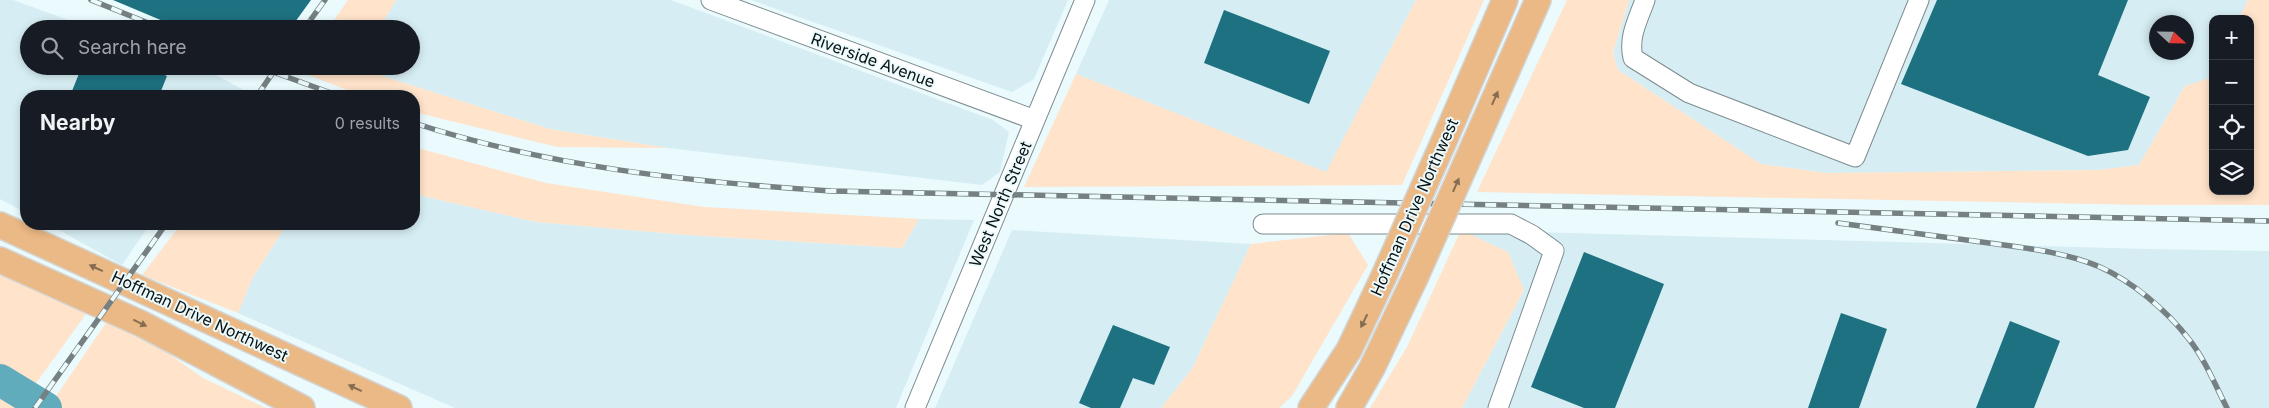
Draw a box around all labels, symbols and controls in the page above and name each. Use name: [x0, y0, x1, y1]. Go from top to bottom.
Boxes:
north arrow: [2149, 15, 2194, 60]
map controls: [2209, 15, 2254, 195]
button: +: [2209, 15, 2254, 60]
search box: [20, 20, 420, 75]
street label: Riverside Avenue: [808, 28, 938, 92]
icon: search: [38, 34, 66, 62]
text: Search here: [78, 36, 187, 59]
button: −: [2209, 60, 2254, 105]
one-way arrow: [1491, 91, 1499, 105]
button: locate: [2209, 105, 2254, 150]
text: Nearby: [40, 110, 115, 135]
text: 0 results: [335, 113, 400, 133]
street label: Hoffman Drive Northwest: [1366, 115, 1462, 299]
street label: West North Street: [964, 138, 1036, 270]
button: layers: [2209, 150, 2254, 195]
one-way arrow: [1453, 178, 1461, 192]
one-way arrow: [89, 263, 103, 271]
street label: Hoffman Drive Northwest: [109, 266, 291, 366]
one-way arrow: [1360, 314, 1368, 328]
one-way arrow: [133, 320, 147, 328]
one-way arrow: [348, 383, 362, 391]

